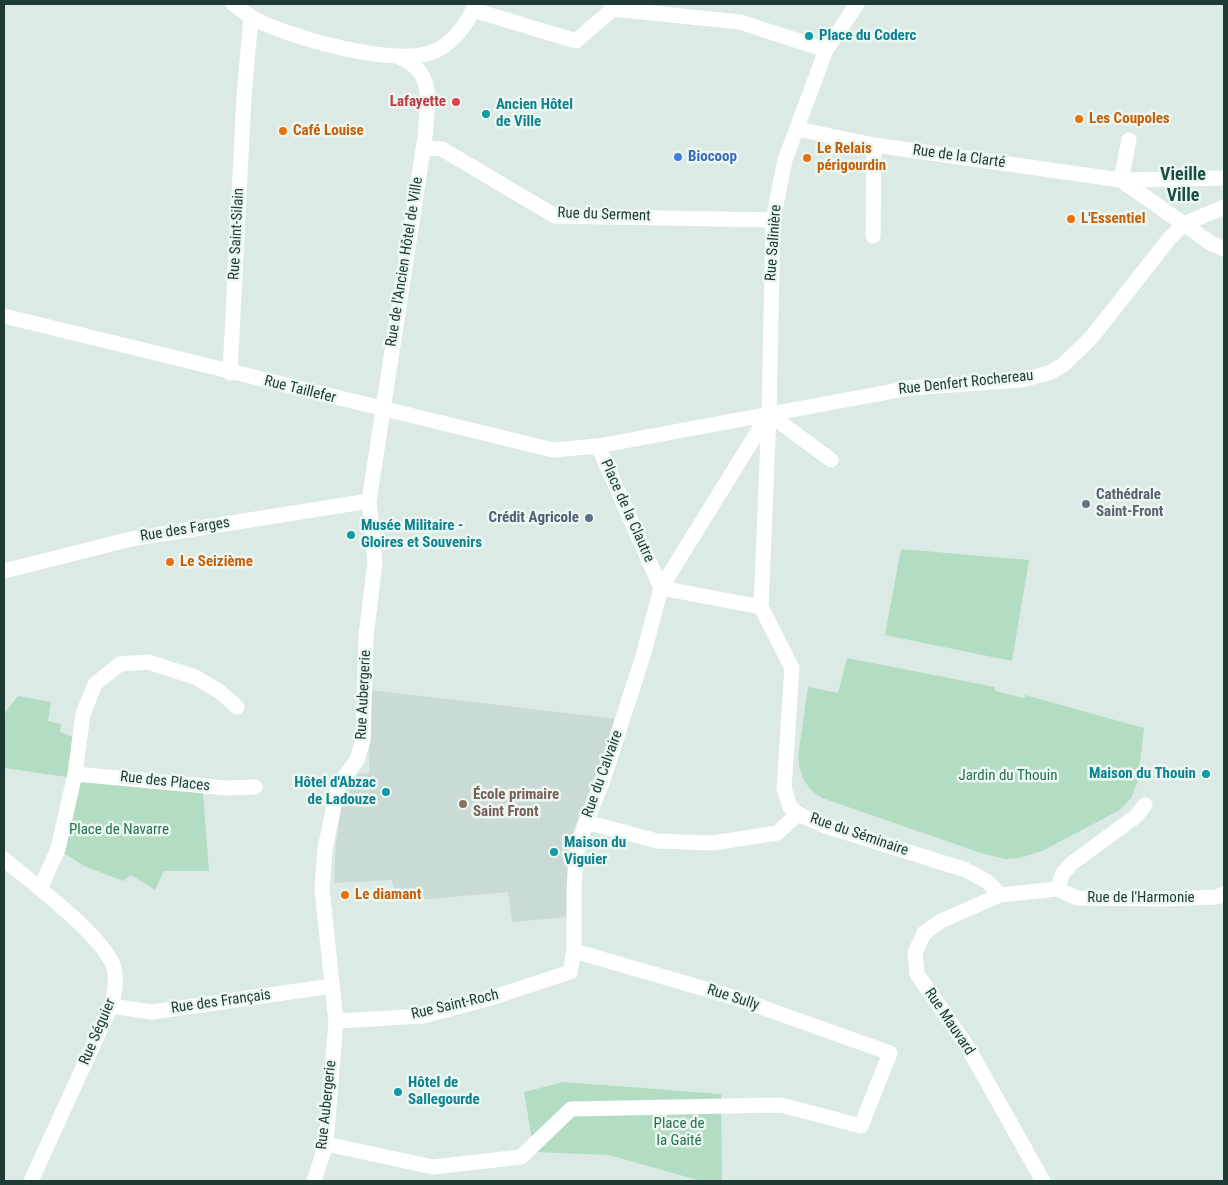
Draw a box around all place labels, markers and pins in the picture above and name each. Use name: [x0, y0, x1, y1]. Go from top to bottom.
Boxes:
place label: Place du Coderc: [819, 27, 917, 45]
marker: Place du Coderc: [803, 30, 815, 42]
place label: Lafayette: [390, 93, 446, 111]
marker: Lafayette: [450, 96, 462, 108]
place label: Ancien Hôtel de Ville: [496, 96, 573, 131]
marker: Ancien Hôtel de Ville: [480, 108, 492, 120]
place label: Les Coupoles: [1089, 110, 1170, 128]
marker: Les Coupoles: [1073, 113, 1085, 125]
place label: Café Louise: [293, 122, 364, 140]
marker: Café Louise: [277, 125, 289, 137]
place label: Le Relais périgourdin: [817, 140, 886, 175]
place label: Biocoop: [688, 148, 737, 166]
marker: Biocoop: [672, 151, 684, 163]
marker: Le Relais périgourdin: [801, 152, 813, 164]
place label: L'Essentiel: [1081, 210, 1145, 228]
marker: L'Essentiel: [1065, 213, 1077, 225]
place label: Cathédrale Saint-Front: [1096, 486, 1163, 521]
marker: Cathédrale Saint-Front: [1080, 498, 1092, 510]
place label: Crédit Agricole: [489, 509, 579, 527]
marker: Crédit Agricole: [583, 512, 595, 524]
place label: Musée Militaire - Gloires et Souvenirs: [361, 517, 482, 552]
marker: Musée Militaire - Gloires et Souvenirs: [345, 529, 357, 541]
place label: Le Seizième: [180, 553, 253, 571]
marker: Le Seizième: [164, 556, 176, 568]
place label: Maison du Thouin: [1089, 765, 1196, 783]
marker: Maison du Thouin: [1200, 768, 1212, 780]
place label: Hôtel d'Abzac de Ladouze: [294, 774, 376, 809]
marker: Hôtel d'Abzac de Ladouze: [380, 786, 392, 798]
place label: École primaire Saint Front: [473, 786, 559, 821]
marker: École primaire Saint Front: [457, 798, 469, 810]
place label: Maison du Viguier: [564, 834, 626, 869]
marker: Maison du Viguier: [548, 846, 560, 858]
place label: Le diamant: [355, 886, 421, 904]
marker: Le diamant: [339, 889, 351, 901]
place label: Hôtel de Sallegourde: [408, 1074, 480, 1109]
marker: Hôtel de Sallegourde: [392, 1086, 404, 1098]

